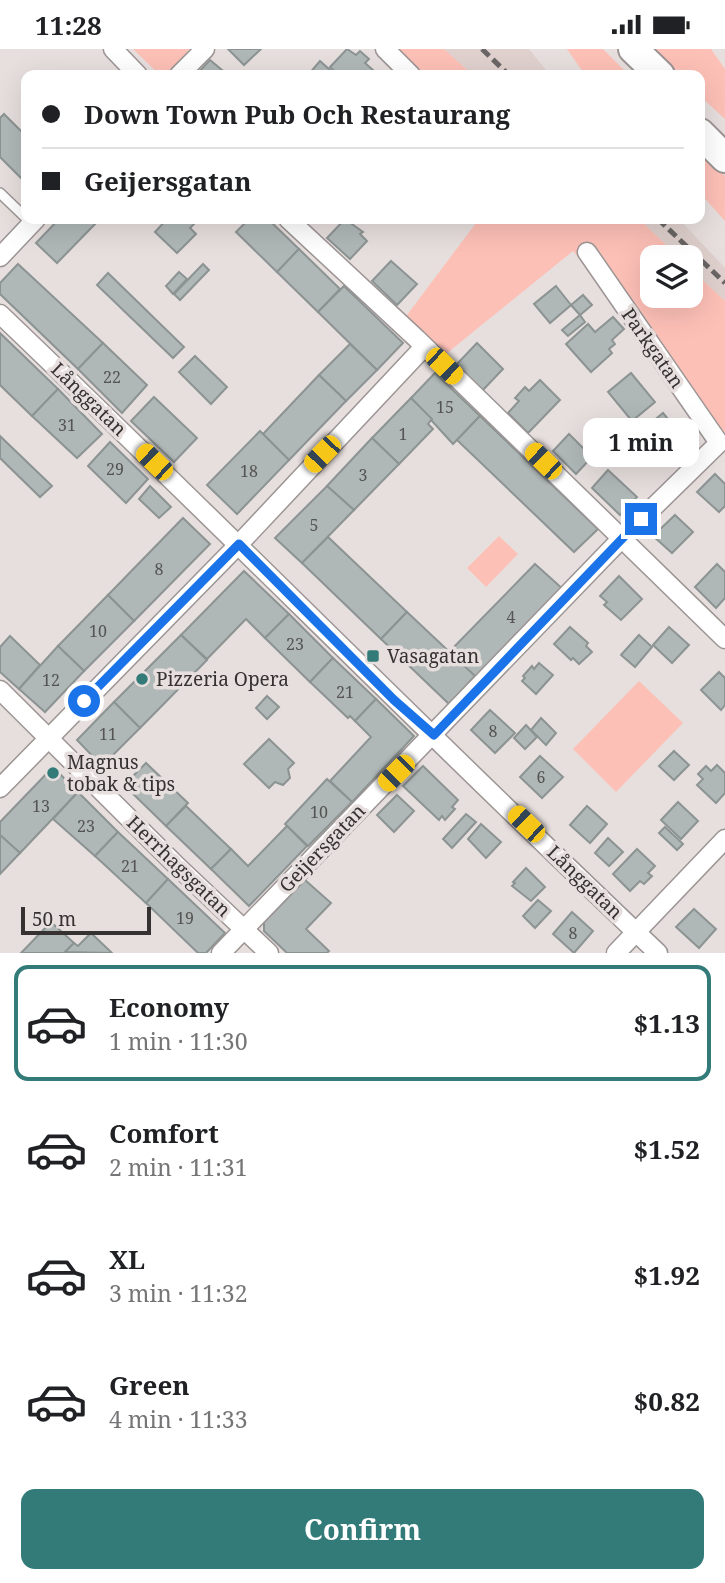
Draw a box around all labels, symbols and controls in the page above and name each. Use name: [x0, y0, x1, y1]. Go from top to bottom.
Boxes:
text: 11:28: [35, 7, 102, 43]
text: Down Town Pub Och Restaurang: [84, 96, 510, 132]
text: Geijersgatan: [84, 163, 252, 199]
map controls: [640, 245, 703, 308]
button: layers: [640, 245, 703, 308]
street label: Parkgatan: [616, 303, 690, 393]
car: [422, 344, 467, 388]
street label: Långgatan: [46, 356, 132, 442]
house number: 22: [103, 366, 121, 388]
house number: 15: [436, 396, 454, 418]
house number: 31: [58, 414, 76, 436]
callout: 1 min: [583, 417, 699, 467]
house number: 1: [399, 423, 407, 445]
text: 1 min: [608, 426, 674, 458]
car: [300, 432, 345, 476]
car: [521, 439, 566, 483]
car: [132, 440, 177, 484]
house number: 29: [106, 458, 124, 480]
house number: 18: [240, 460, 258, 482]
house number: 3: [359, 464, 368, 486]
route end: [625, 503, 657, 535]
house number: 5: [310, 514, 318, 536]
house number: 8: [155, 558, 164, 580]
house number: 4: [507, 606, 516, 628]
house number: 10: [89, 620, 107, 642]
house number: 23: [286, 633, 304, 655]
place label: Vasagatan: [387, 643, 479, 669]
marker: Vasagatan: [365, 648, 381, 664]
place label: Pizzeria Opera: [156, 666, 289, 692]
house number: 12: [42, 669, 60, 691]
marker: Pizzeria Opera: [134, 671, 150, 687]
house number: 21: [336, 681, 354, 703]
route start: [68, 685, 100, 717]
house number: 8: [489, 720, 498, 742]
house number: 11: [99, 723, 117, 745]
place label: Magnus tobak & tips: [67, 749, 175, 797]
car: [374, 751, 419, 795]
marker: Magnus tobak & tips: [45, 765, 61, 781]
house number: 6: [537, 766, 546, 788]
house number: 13: [32, 795, 50, 817]
street label: Geijersgatan: [273, 798, 371, 898]
house number: 10: [310, 801, 328, 823]
car: [504, 802, 549, 846]
street label: Herrhagsgatan: [121, 810, 237, 922]
house number: 23: [77, 815, 95, 837]
street label: Långgatan: [542, 839, 628, 925]
house number: 21: [121, 855, 139, 877]
scale bar: [21, 904, 150, 936]
text: 50 m: [32, 906, 76, 932]
house number: 19: [176, 907, 194, 929]
house number: 8: [569, 922, 578, 944]
text: Economy: [109, 989, 229, 1025]
icon: car: [25, 992, 88, 1055]
text: $1.13: [634, 1005, 700, 1041]
text: 1 min · 11:30: [109, 1025, 247, 1057]
text: Comfort: [109, 1115, 219, 1151]
icon: car: [25, 1118, 88, 1181]
text: $1.52: [634, 1131, 700, 1167]
text: 2 min · 11:31: [109, 1151, 247, 1183]
text: XL: [109, 1241, 145, 1277]
icon: car: [25, 1244, 88, 1307]
text: $1.92: [634, 1257, 700, 1293]
text: 3 min · 11:32: [109, 1277, 247, 1309]
text: Green: [109, 1367, 190, 1403]
icon: car: [25, 1370, 88, 1433]
text: $0.82: [634, 1383, 700, 1419]
text: 4 min · 11:33: [109, 1403, 247, 1435]
button: Confirm: [21, 1489, 704, 1569]

